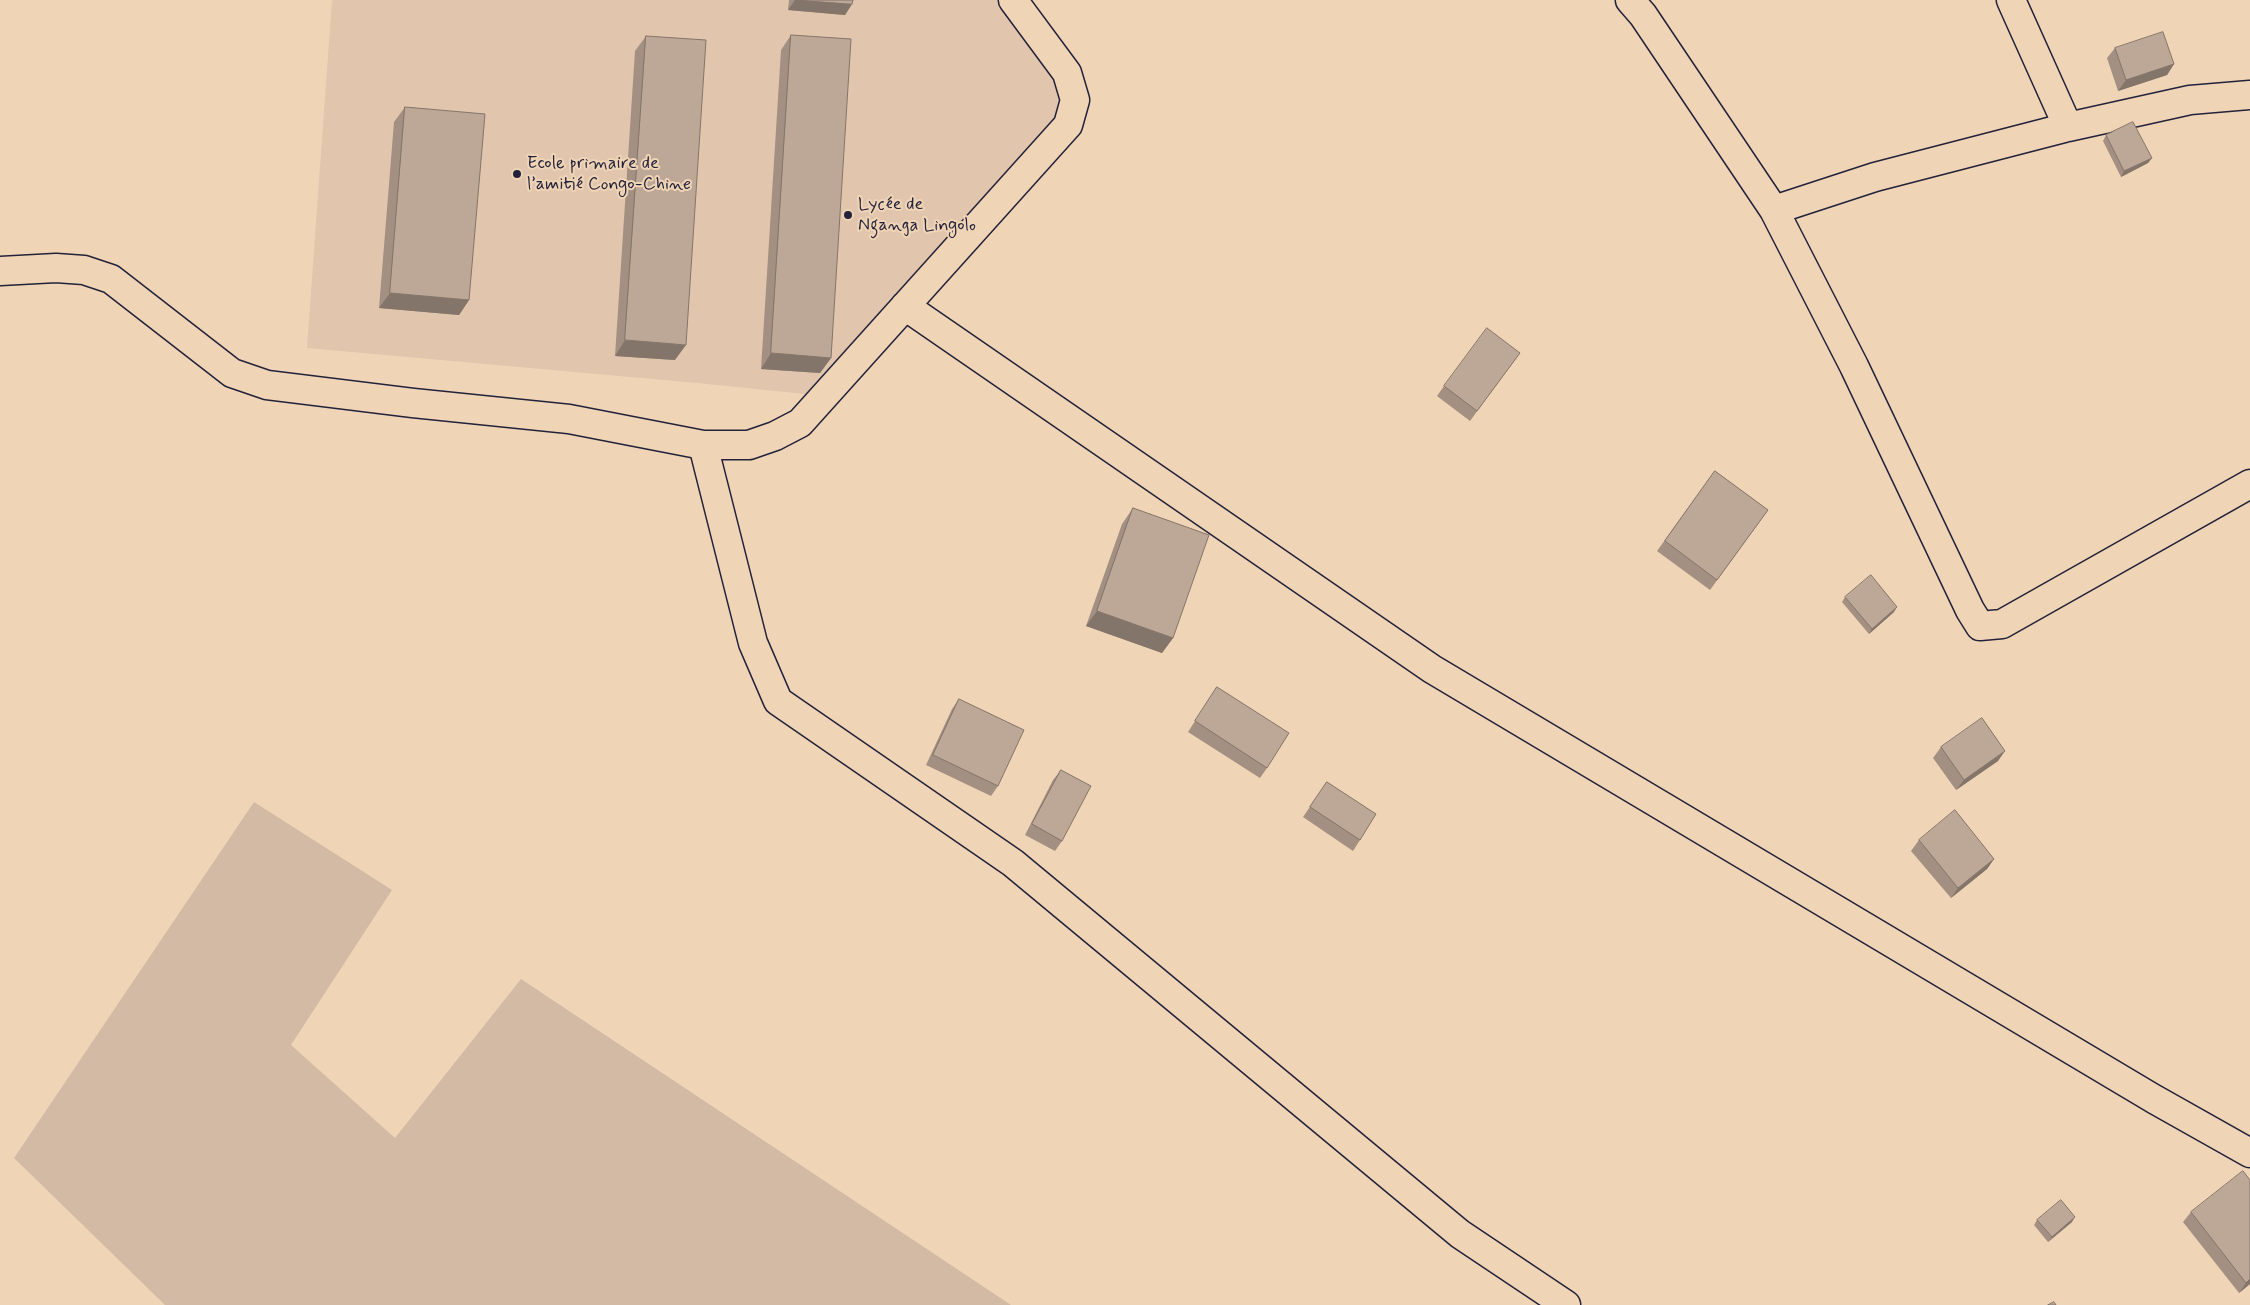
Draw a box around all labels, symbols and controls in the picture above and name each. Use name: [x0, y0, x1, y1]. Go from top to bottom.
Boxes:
place label: Ecole primaire de l’amitié Congo-Chine: [527, 153, 691, 195]
marker: Ecole primaire de l’amitié Congo-Chine: [511, 168, 523, 180]
place label: Lycée de Nganga Lingolo: [858, 194, 976, 236]
marker: Lycée de Nganga Lingolo: [842, 209, 854, 221]

